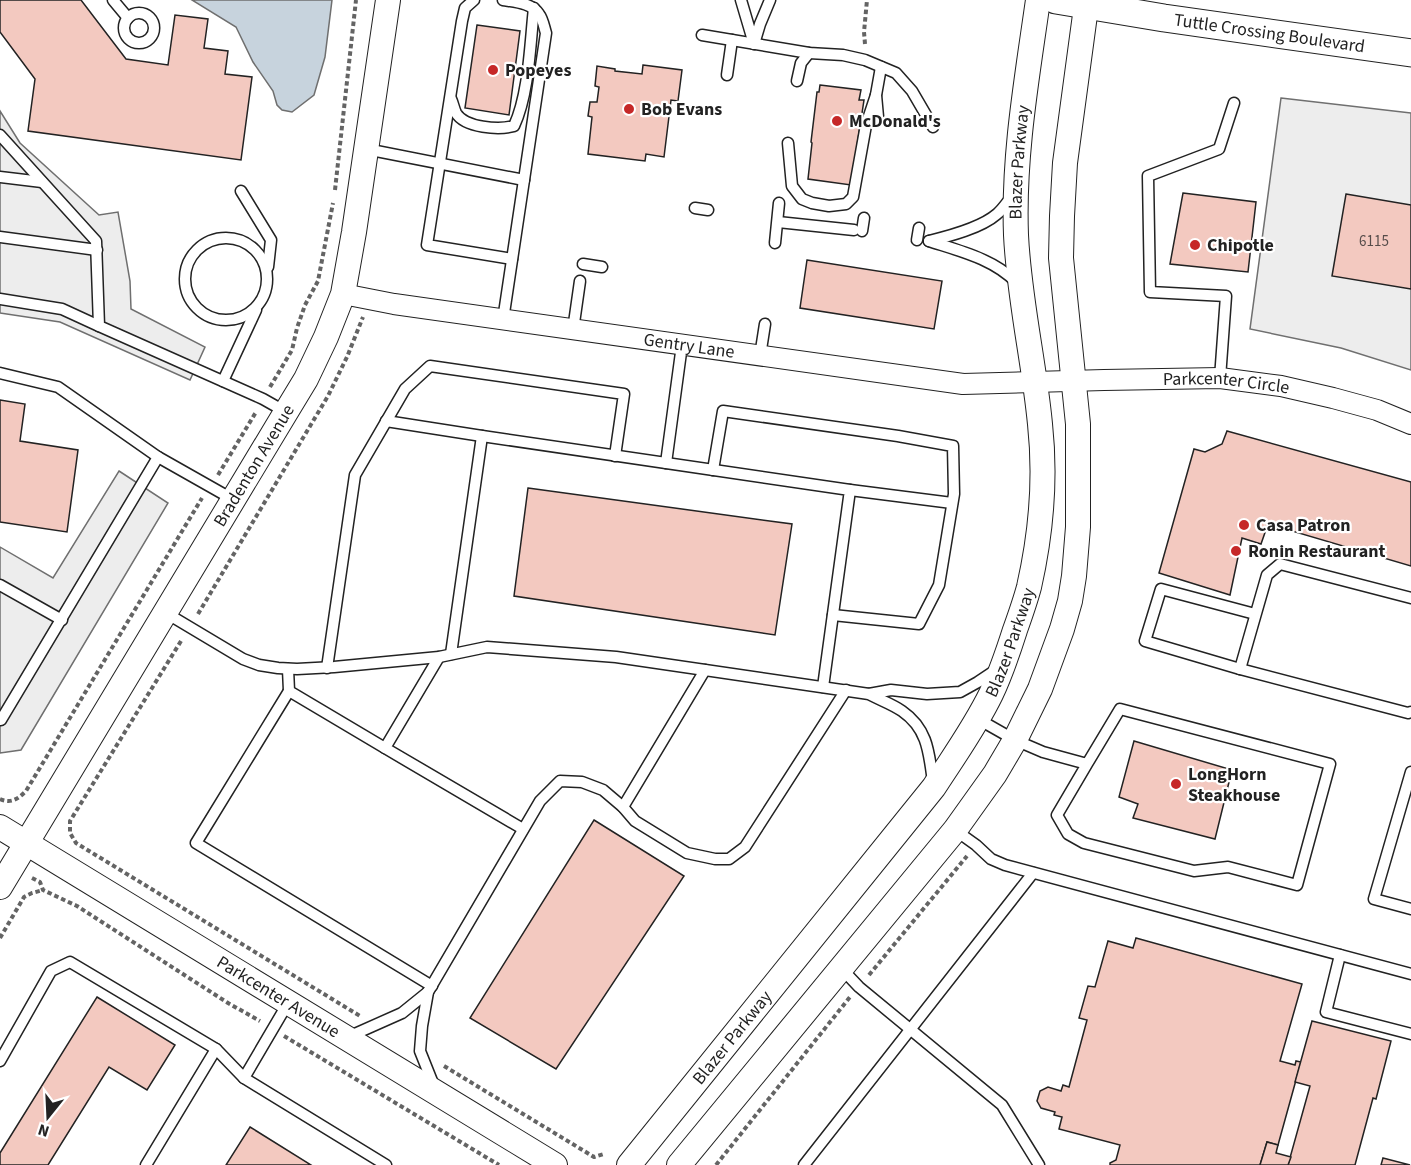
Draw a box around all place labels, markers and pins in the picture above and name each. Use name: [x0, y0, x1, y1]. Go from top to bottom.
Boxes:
place label: Popeyes: [505, 58, 571, 83]
marker: Popeyes: [486, 63, 500, 77]
place label: Bob Evans: [641, 97, 722, 122]
marker: Bob Evans: [622, 102, 636, 116]
place label: McDonald's: [849, 109, 941, 134]
marker: McDonald's: [830, 114, 844, 128]
place label: Chipotle: [1207, 233, 1274, 258]
marker: Chipotle: [1188, 238, 1202, 252]
place label: Casa Patron: [1256, 513, 1350, 538]
marker: Casa Patron: [1237, 518, 1251, 532]
place label: Ronin Restaurant: [1248, 539, 1385, 564]
marker: Ronin Restaurant: [1229, 544, 1243, 558]
place label: LongHorn Steakhouse: [1188, 762, 1280, 808]
marker: LongHorn Steakhouse: [1169, 777, 1183, 791]

